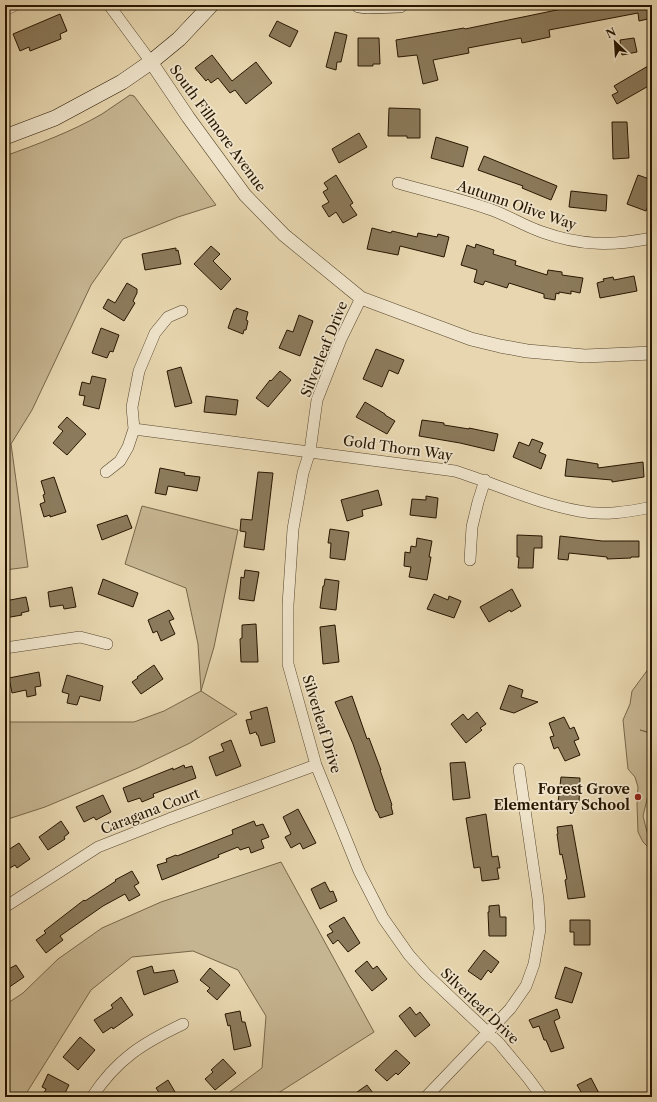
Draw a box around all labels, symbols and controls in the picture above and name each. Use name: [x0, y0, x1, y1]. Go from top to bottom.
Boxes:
north arrow: [595, 22, 635, 62]
text: N: [603, 24, 618, 41]
street label: South Fillmore Avenue: [166, 61, 270, 195]
street label: Autumn Olive Way: [454, 176, 579, 234]
street label: Silverleaf Drive: [297, 298, 352, 400]
street label: Gold Thorn Way: [342, 431, 454, 465]
street label: Silverleaf Drive: [298, 673, 346, 776]
place label: Forest Grove Elementary School: [493, 780, 630, 814]
street label: Caragana Court: [98, 784, 202, 838]
marker: Forest Grove Elementary School: [633, 792, 643, 802]
street label: Silverleaf Drive: [437, 964, 523, 1048]

